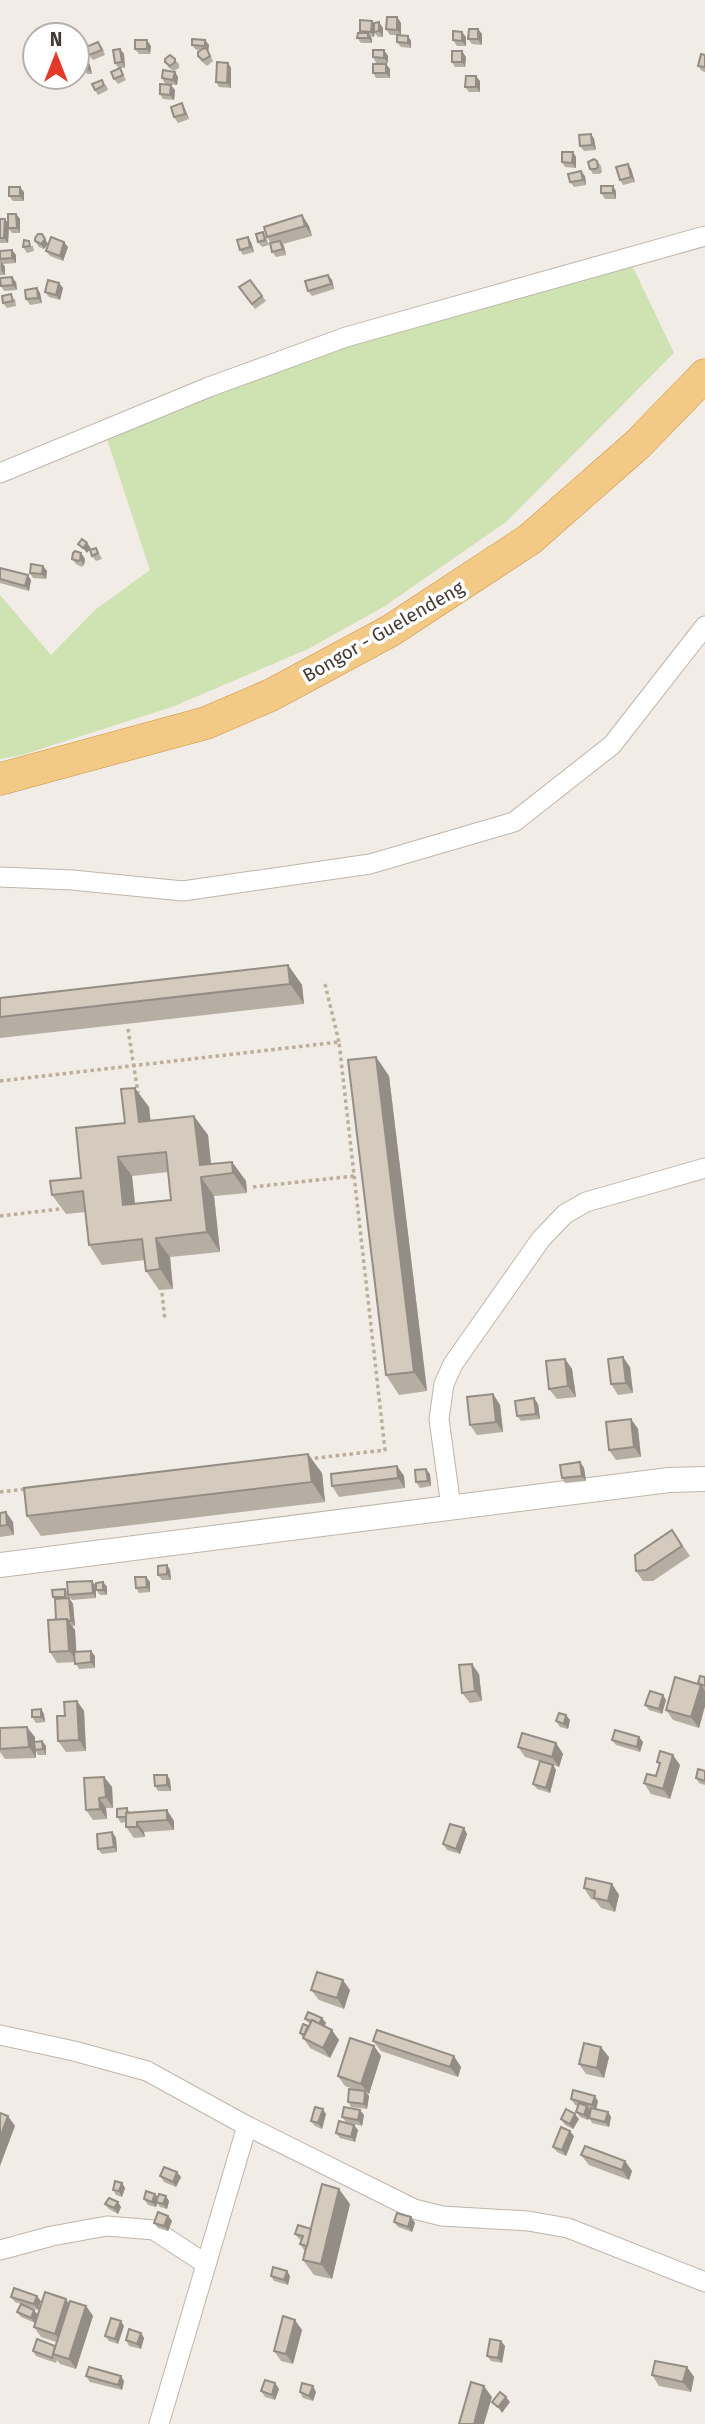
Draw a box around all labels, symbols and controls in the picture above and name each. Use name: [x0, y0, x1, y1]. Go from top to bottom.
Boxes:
north arrow: [21, 21, 91, 91]
text: N: [50, 28, 62, 51]
street label: Bongor - Guelendeng: [298, 576, 468, 687]

